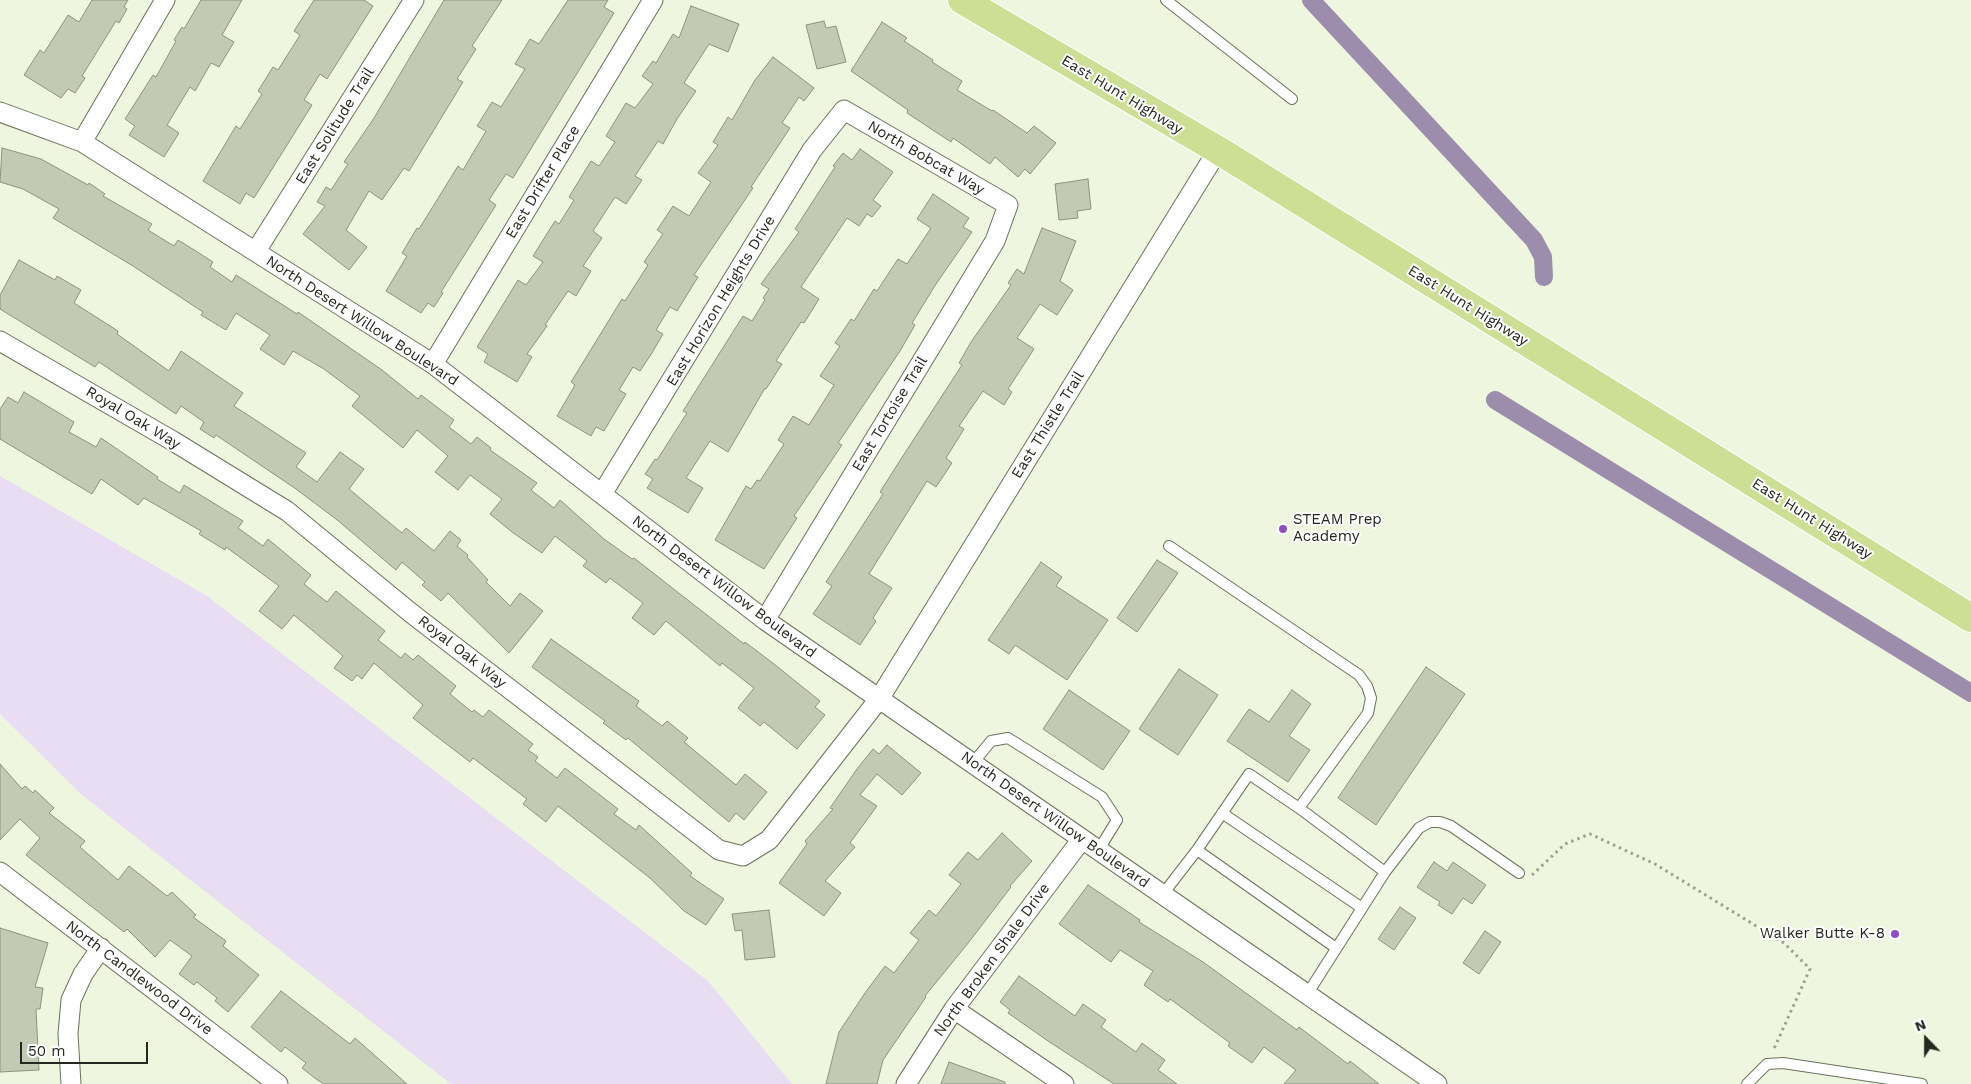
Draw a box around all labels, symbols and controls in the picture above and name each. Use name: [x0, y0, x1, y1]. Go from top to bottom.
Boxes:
street label: East Hunt Highway: [1058, 52, 1186, 138]
street label: East Solitude Trail: [292, 64, 378, 188]
street label: North Bobcat Way: [864, 117, 988, 199]
street label: East Drifter Place: [502, 122, 584, 242]
street label: East Horizon Heights Drive: [663, 212, 779, 390]
street label: North Desert Willow Boulevard: [262, 252, 462, 390]
street label: East Hunt Highway: [1405, 262, 1531, 350]
street label: East Tortoise Trail: [848, 353, 932, 475]
street label: East Thistle Trail: [1008, 368, 1088, 482]
street label: Royal Oak Way: [82, 383, 184, 453]
street label: East Hunt Highway: [1749, 475, 1875, 563]
place label: STEAM Prep Academy: [1293, 511, 1382, 546]
street label: North Desert Willow Boulevard: [628, 512, 820, 662]
marker: STEAM Prep Academy: [1277, 523, 1289, 535]
street label: Royal Oak Way: [414, 612, 510, 692]
street label: North Desert Willow Boulevard: [957, 748, 1153, 892]
street label: North Broken Shale Drive: [930, 880, 1054, 1040]
street label: North Candlewood Drive: [62, 917, 216, 1039]
place label: Walker Butte K-8: [1760, 925, 1885, 943]
marker: Walker Butte K-8: [1889, 928, 1901, 940]
north arrow: [1901, 1014, 1951, 1064]
text: N: [1913, 1016, 1928, 1034]
scale bar: [22, 1032, 150, 1064]
text: 50 m: [28, 1042, 65, 1060]

